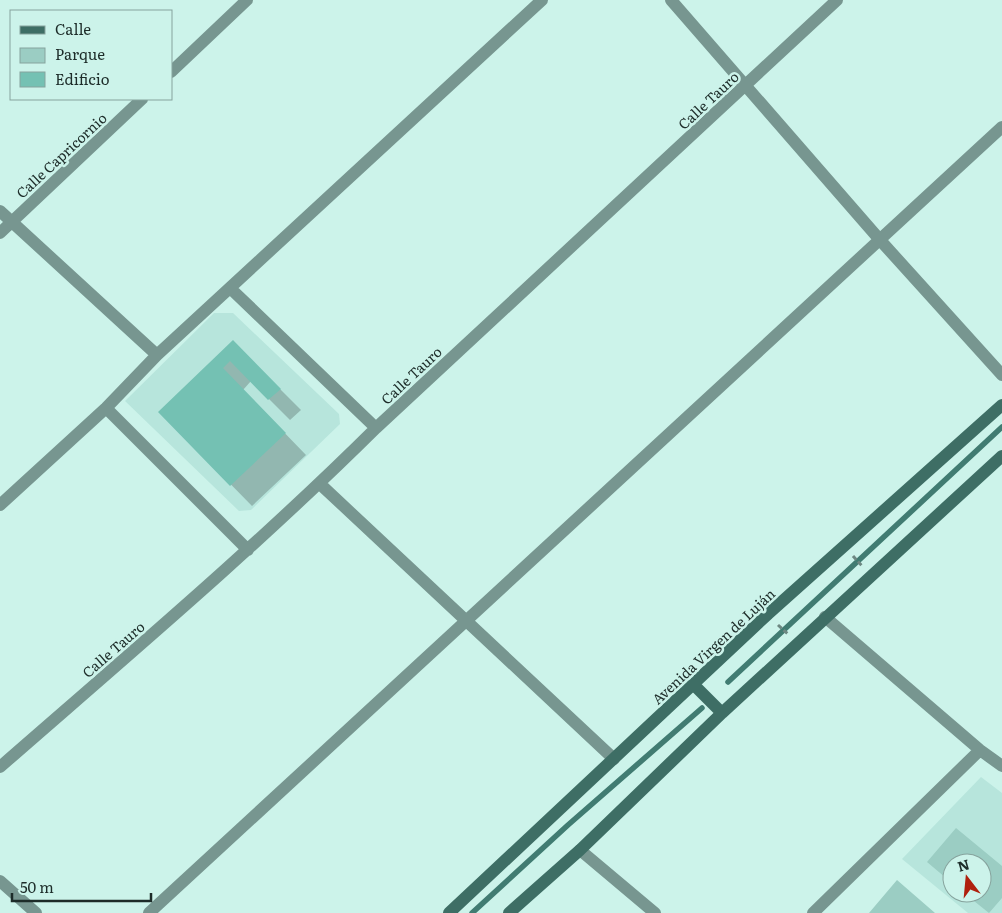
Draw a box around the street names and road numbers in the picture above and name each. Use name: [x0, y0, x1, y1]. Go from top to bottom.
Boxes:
street label: Calle Tauro: [673, 67, 743, 133]
street label: Calle Capricornio: [11, 108, 111, 202]
street label: Calle Tauro: [376, 342, 446, 408]
street label: Avenida Virgen de Luján: [647, 583, 779, 709]
street label: Calle Tauro: [78, 616, 148, 682]

